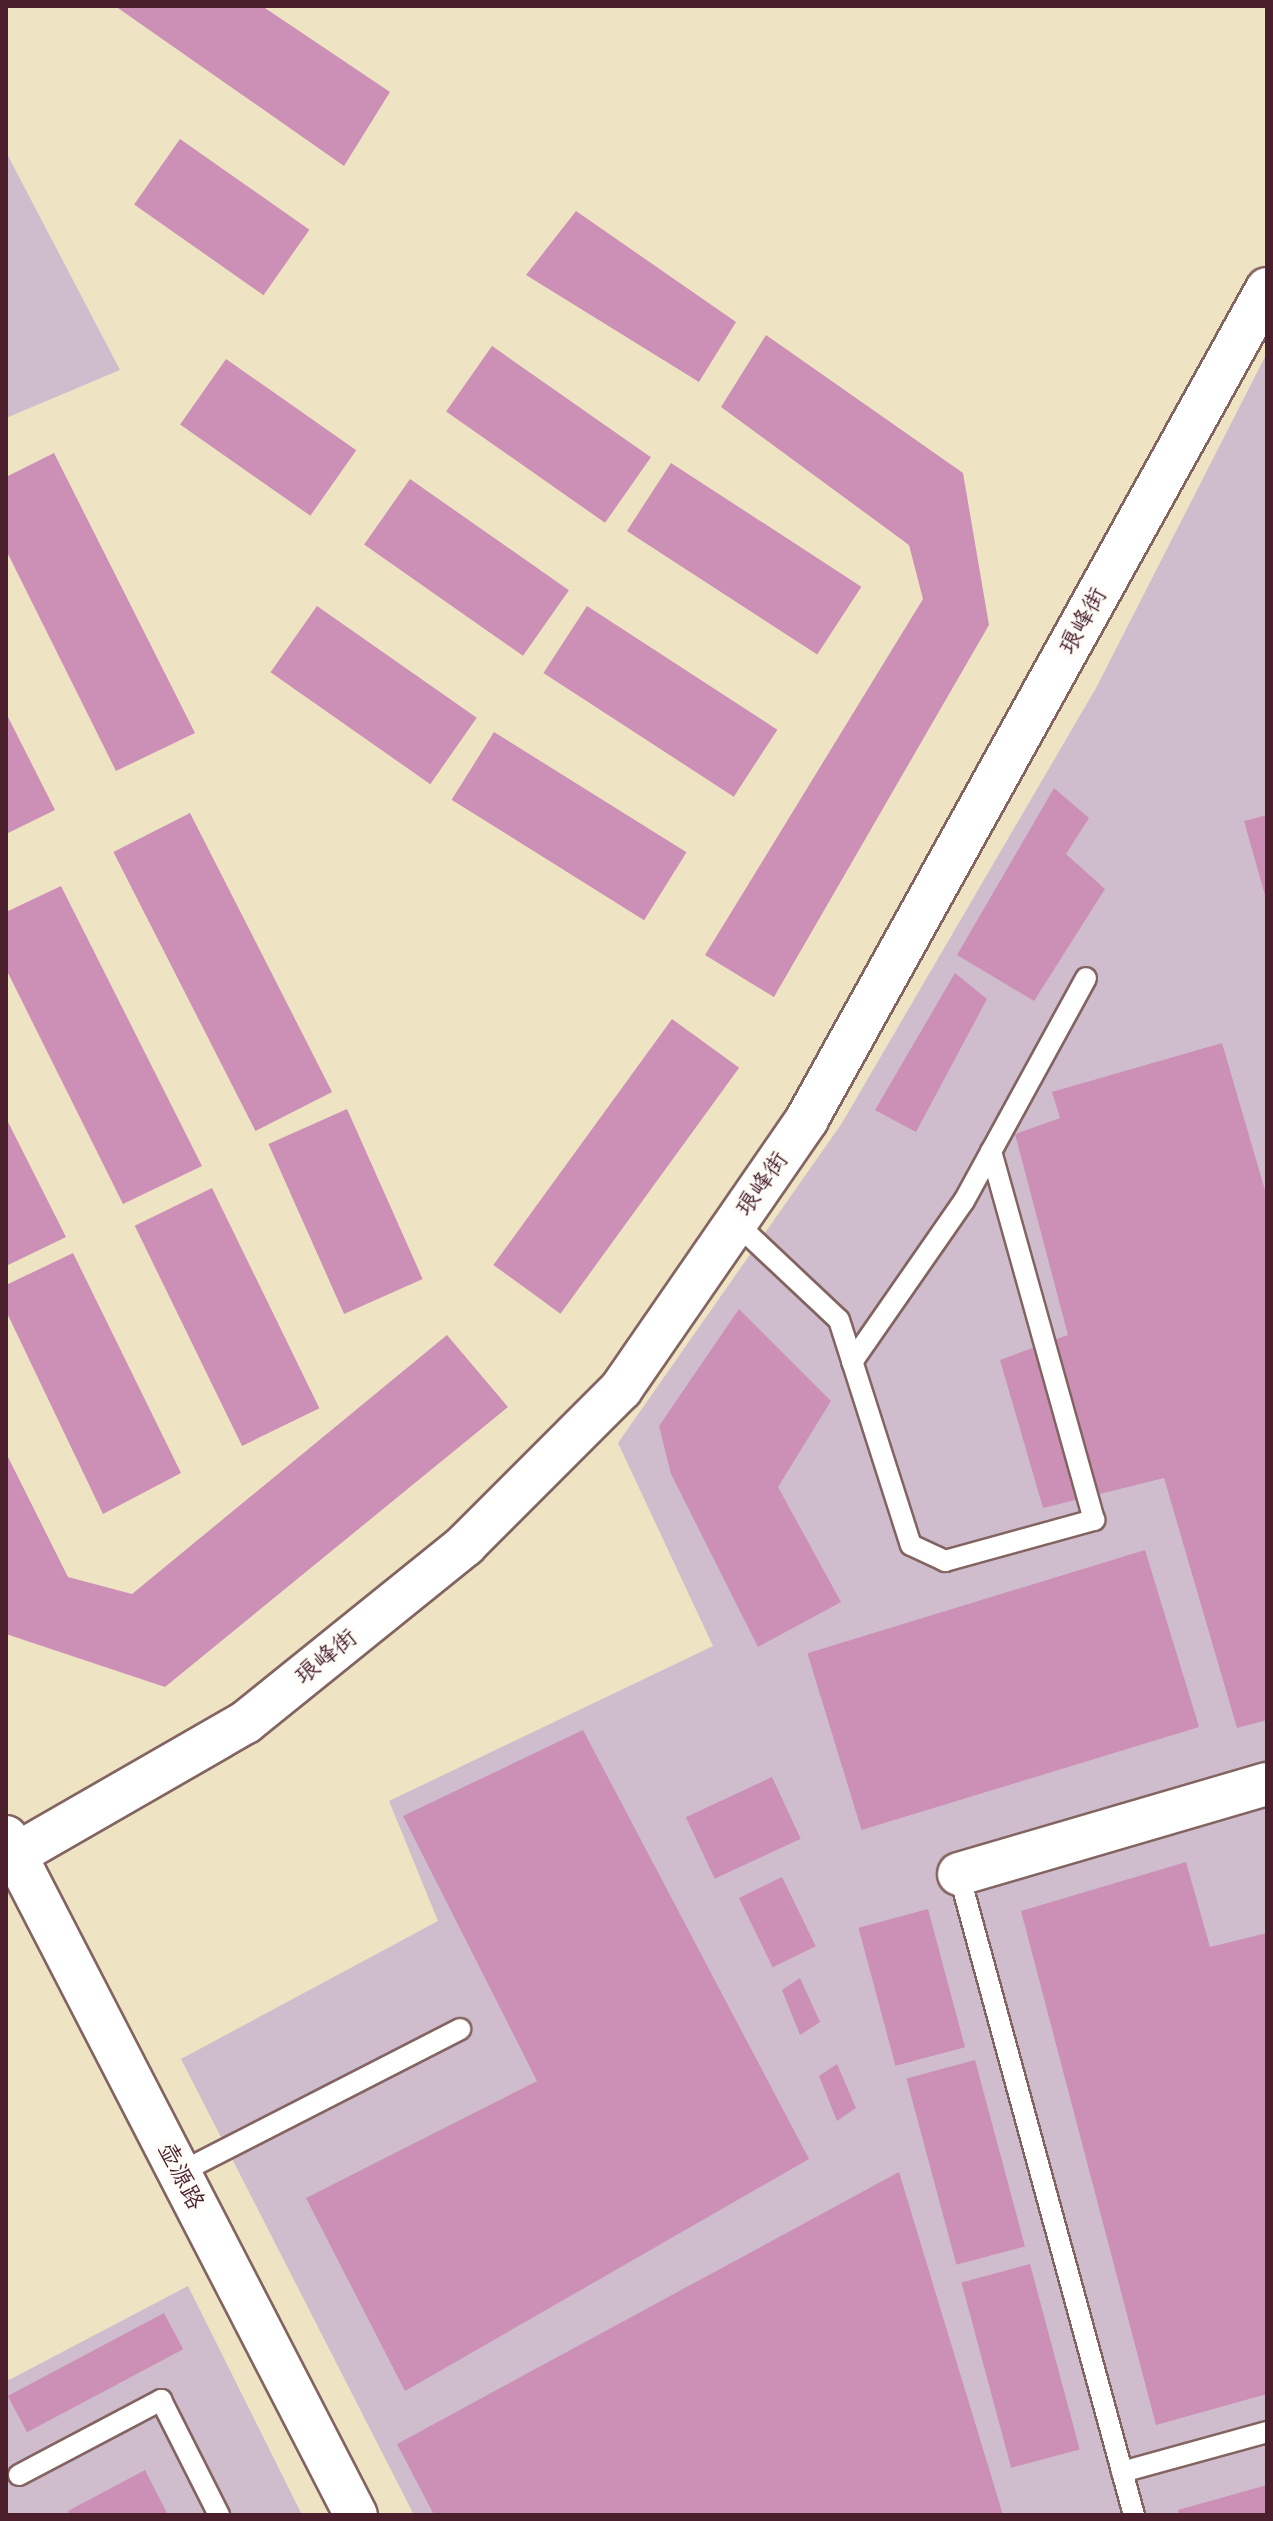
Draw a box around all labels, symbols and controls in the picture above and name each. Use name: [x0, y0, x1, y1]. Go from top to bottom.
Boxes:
street label: 琅峰街: [1053, 583, 1113, 659]
street label: 琅峰街: [730, 1146, 794, 1222]
street label: 琅峰街: [289, 1623, 363, 1691]
street label: 壶源路: [152, 2137, 210, 2215]

